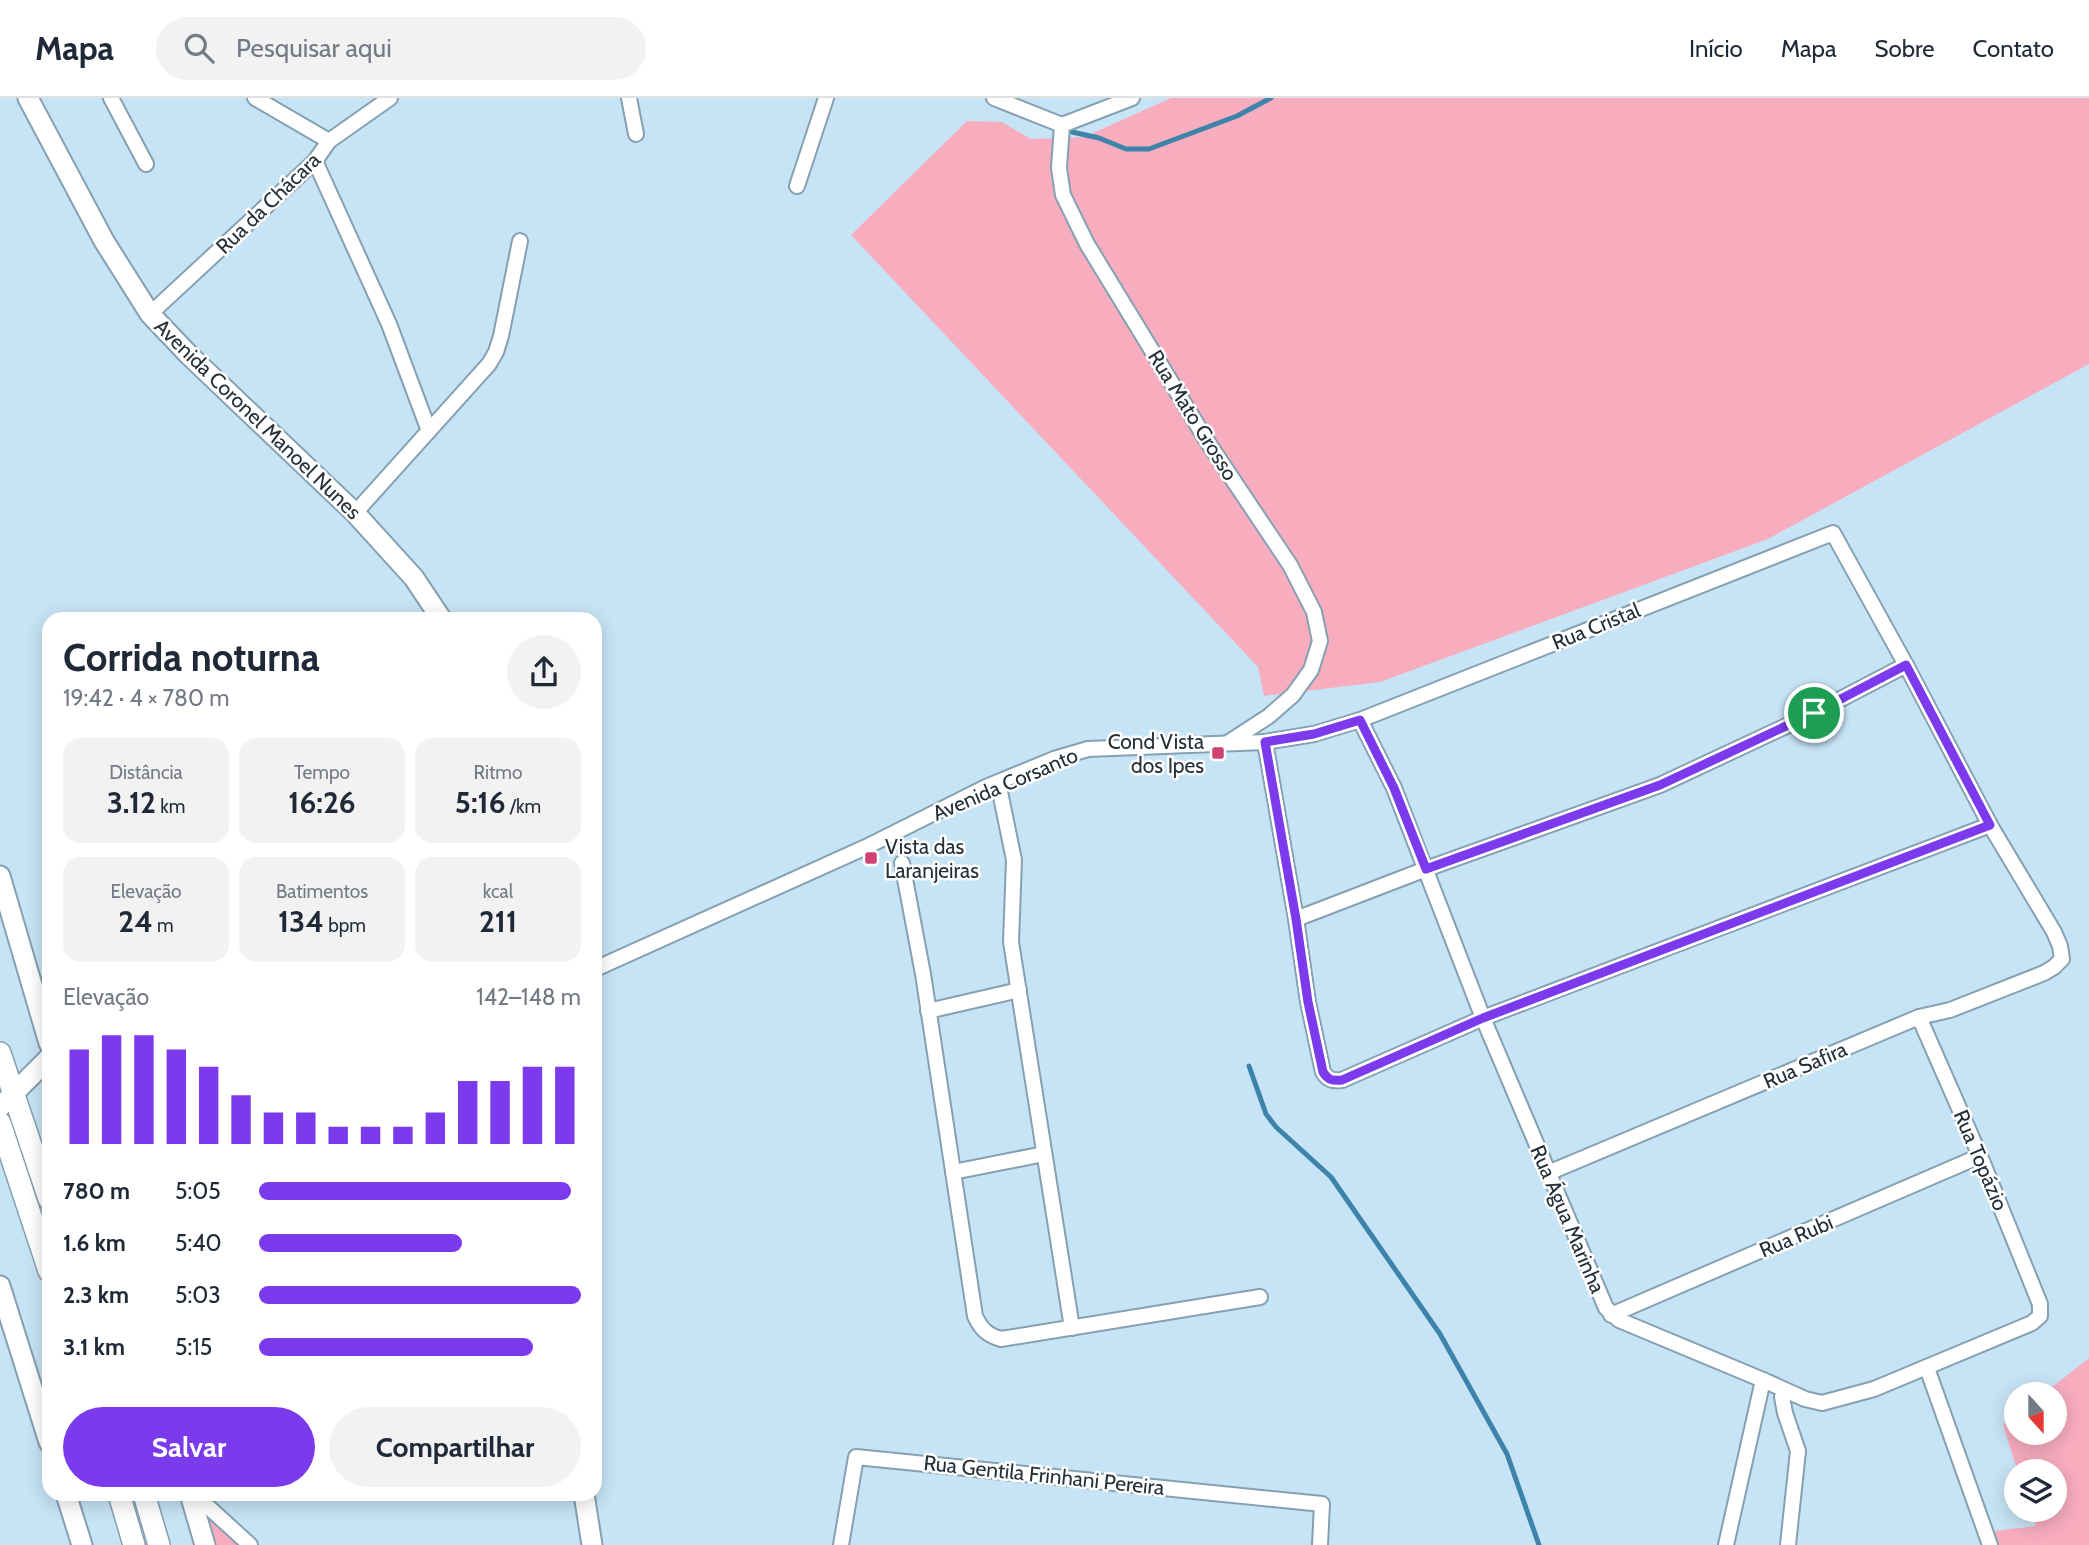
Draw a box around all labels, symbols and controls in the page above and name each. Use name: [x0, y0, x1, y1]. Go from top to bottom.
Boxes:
search box: [156, 17, 646, 80]
text: Mapa: [35, 28, 114, 68]
icon: search: [180, 29, 218, 67]
text: Pesquisar aqui: [236, 32, 392, 64]
text: Início: [1689, 34, 1743, 63]
text: Mapa: [1781, 34, 1836, 63]
text: Sobre: [1874, 34, 1935, 63]
text: Contato: [1973, 34, 2054, 63]
street label: Rua da Chácara: [211, 147, 325, 259]
street label: Avenida Coronel Manoel Nunes: [150, 314, 367, 525]
street label: Rua Mato Grosso: [1143, 345, 1243, 485]
street label: Rua Cristal: [1548, 597, 1644, 655]
text: Corrida noturna: [63, 634, 320, 681]
button: share: [507, 635, 581, 709]
pin: [1784, 683, 1844, 743]
text: 19:42 · 4 × 780 m: [63, 684, 229, 712]
icon: arrive: [1795, 694, 1833, 732]
place label: Cond Vista dos Ipes: [1108, 729, 1204, 778]
street label: Avenida Corsanto: [929, 742, 1081, 826]
marker: Cond Vista dos Ipes: [1210, 745, 1226, 761]
text: Distância: [109, 761, 183, 784]
text: Tempo: [294, 761, 350, 784]
text: Ritmo: [474, 761, 522, 784]
text: 3.12: [107, 784, 156, 821]
text: 16:26: [288, 784, 356, 821]
text: 5:16: [455, 784, 506, 821]
text: km: [156, 795, 185, 818]
text: /km: [506, 795, 541, 818]
place label: Vista das Laranjeiras: [885, 834, 979, 884]
marker: Vista das Laranjeiras: [863, 850, 879, 866]
text: Elevação: [110, 880, 182, 903]
text: Batimentos: [276, 880, 368, 903]
text: kcal: [483, 880, 513, 903]
text: 24: [118, 903, 153, 940]
text: 134: [278, 903, 324, 940]
text: 211: [479, 903, 517, 940]
text: m: [153, 914, 174, 937]
text: bpm: [324, 914, 366, 937]
text: Elevação: [63, 983, 149, 1011]
text: 142–148 m: [476, 983, 581, 1011]
street label: Rua Safira: [1759, 1036, 1851, 1094]
street label: Rua Topázio: [1949, 1106, 2013, 1214]
street label: Rua Água Marinha: [1526, 1141, 1610, 1297]
text: 780 m: [63, 1177, 130, 1205]
text: 5:05: [175, 1177, 221, 1205]
street label: Rua Rubi: [1755, 1209, 1837, 1263]
text: 1.6 km: [63, 1229, 126, 1257]
text: 5:40: [175, 1229, 222, 1257]
text: 2.3 km: [63, 1281, 129, 1309]
text: 5:03: [175, 1281, 221, 1309]
text: 3.1 km: [63, 1333, 125, 1361]
text: 5:15: [175, 1333, 212, 1361]
north arrow: [2004, 1382, 2067, 1446]
map controls: [2004, 1382, 2067, 1522]
button: Salvar: [63, 1407, 315, 1487]
button: Compartilhar: [329, 1407, 581, 1487]
street label: Rua Gentila Frinhani Pereira: [922, 1450, 1166, 1500]
button: layers: [2004, 1459, 2067, 1522]

